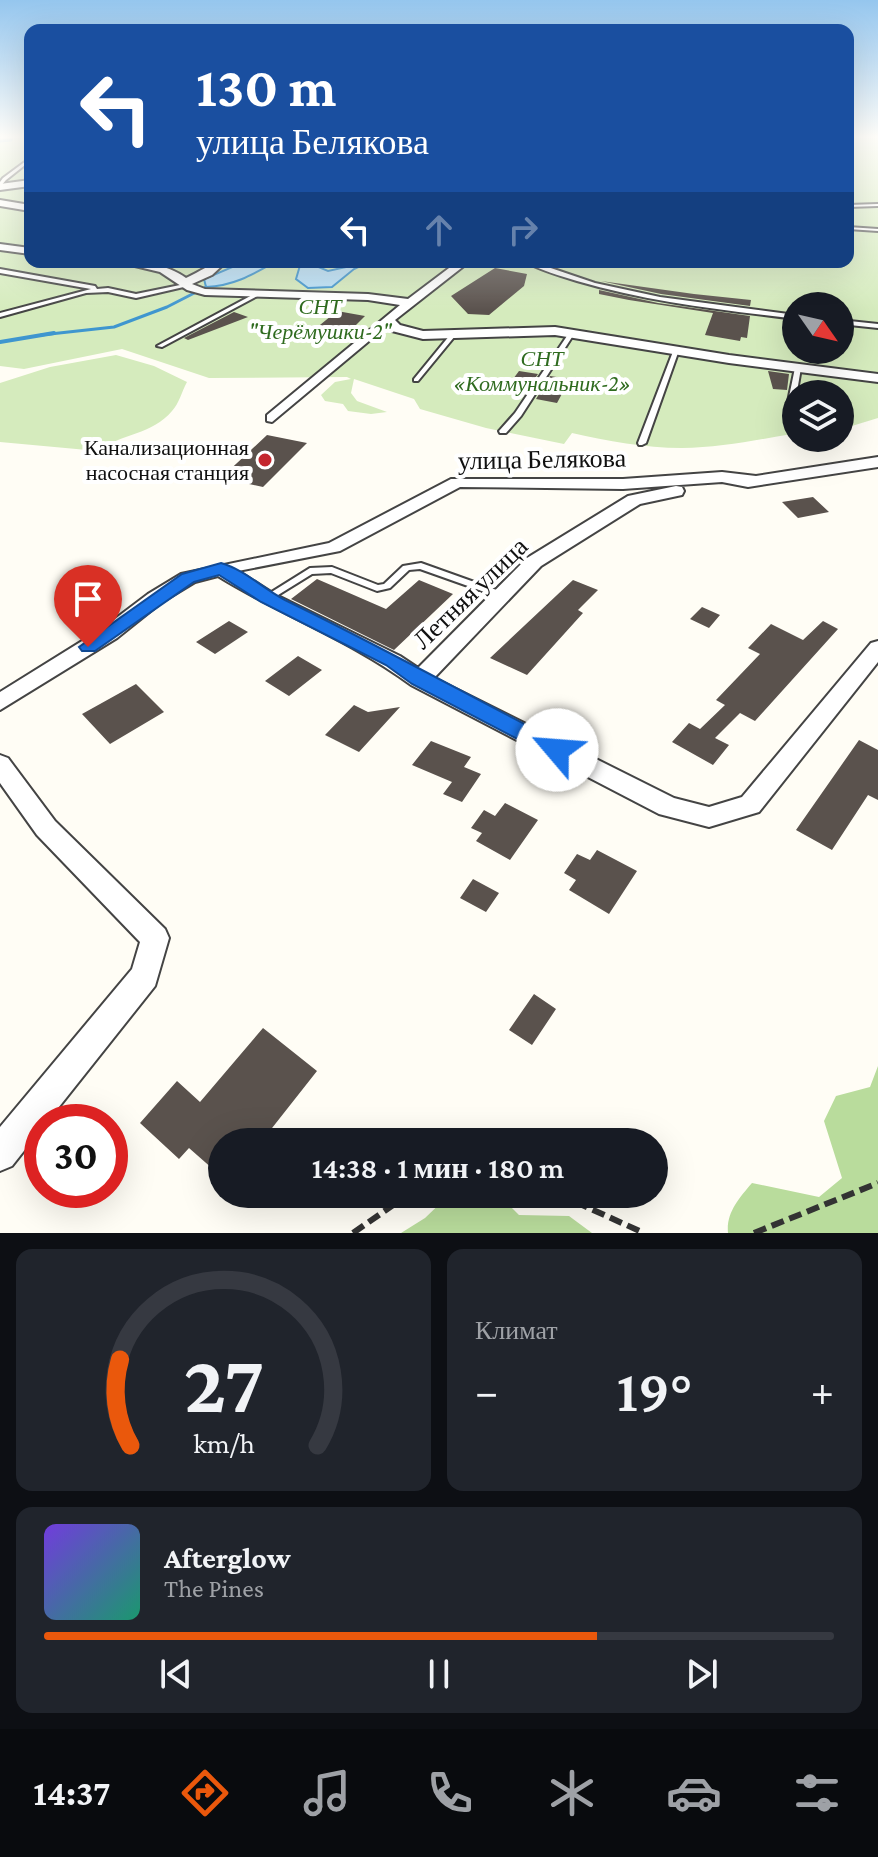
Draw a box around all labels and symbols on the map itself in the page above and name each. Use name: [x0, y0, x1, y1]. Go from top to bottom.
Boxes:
north arrow: [782, 292, 854, 364]
park label: СНТ "Черёмушки-2": [248, 294, 393, 344]
park label: СНТ «Коммунальник-2»: [453, 346, 631, 396]
place label: Канализационная насосная станция: [84, 435, 249, 485]
street label: улица Белякова: [458, 444, 627, 475]
marker: Канализационная насосная станция: [256, 451, 274, 469]
street label: Летняя улица: [407, 531, 534, 655]
pin: [54, 565, 122, 647]
position arrow: [515, 708, 599, 792]
speed limit sign: 30: [24, 1104, 128, 1208]

